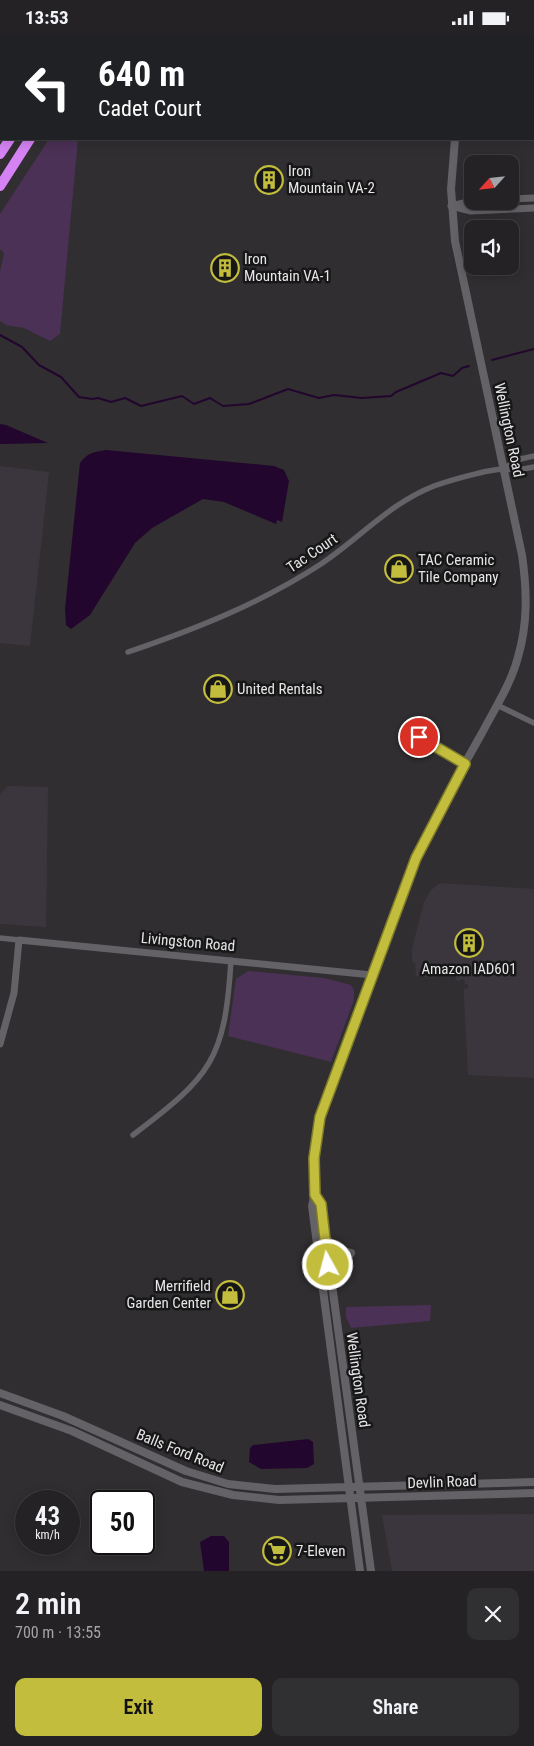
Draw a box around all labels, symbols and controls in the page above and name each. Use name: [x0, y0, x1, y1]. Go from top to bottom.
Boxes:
text: 13:53: [25, 6, 69, 29]
text: 640 m: [98, 54, 185, 95]
icon: left: [15, 55, 80, 120]
text: Cadet Court: [98, 96, 202, 121]
north arrow: [464, 155, 519, 210]
map controls: [464, 155, 519, 275]
place label: Iron Mountain VA-2: [288, 162, 375, 197]
building icon: Iron Mountain VA-2: [254, 165, 284, 195]
button: sound: [464, 220, 519, 275]
place label: Iron Mountain VA-1: [244, 250, 331, 285]
building icon: Iron Mountain VA-1: [210, 253, 240, 283]
street label: Wellington Road: [490, 381, 528, 479]
street label: Tac Court: [283, 530, 341, 576]
place label: TAC Ceramic Tile Company: [418, 551, 499, 586]
shop icon: TAC Ceramic Tile Company: [384, 554, 414, 584]
shop icon: United Rentals: [203, 674, 233, 704]
place label: United Rentals: [237, 680, 323, 698]
pin: [398, 716, 440, 758]
icon: arrive: [405, 723, 433, 751]
building icon: Amazon IAD601: [454, 928, 484, 958]
street label: Livingston Road: [140, 929, 236, 955]
place label: Amazon IAD601: [421, 960, 517, 978]
position arrow: [301, 1238, 353, 1290]
place label: Merrifield Garden Center: [127, 1277, 211, 1312]
shop icon: Merrifield Garden Center: [215, 1280, 245, 1310]
street label: Wellington Road: [342, 1331, 374, 1429]
street label: Balls Ford Road: [134, 1425, 226, 1477]
street label: Devlin Road: [407, 1472, 477, 1492]
speed limit sign: 50: [90, 1490, 155, 1555]
text: 43: [35, 1502, 60, 1531]
text: km/h: [35, 1528, 60, 1542]
supermarket icon: 7-Eleven: [262, 1536, 292, 1566]
place label: 7-Eleven: [296, 1542, 346, 1560]
text: 2 min: [15, 1586, 81, 1621]
button: close: [467, 1588, 519, 1640]
text: 700 m · 13:55: [15, 1623, 101, 1642]
button: Exit: [15, 1678, 262, 1736]
button: Share: [272, 1678, 519, 1736]

